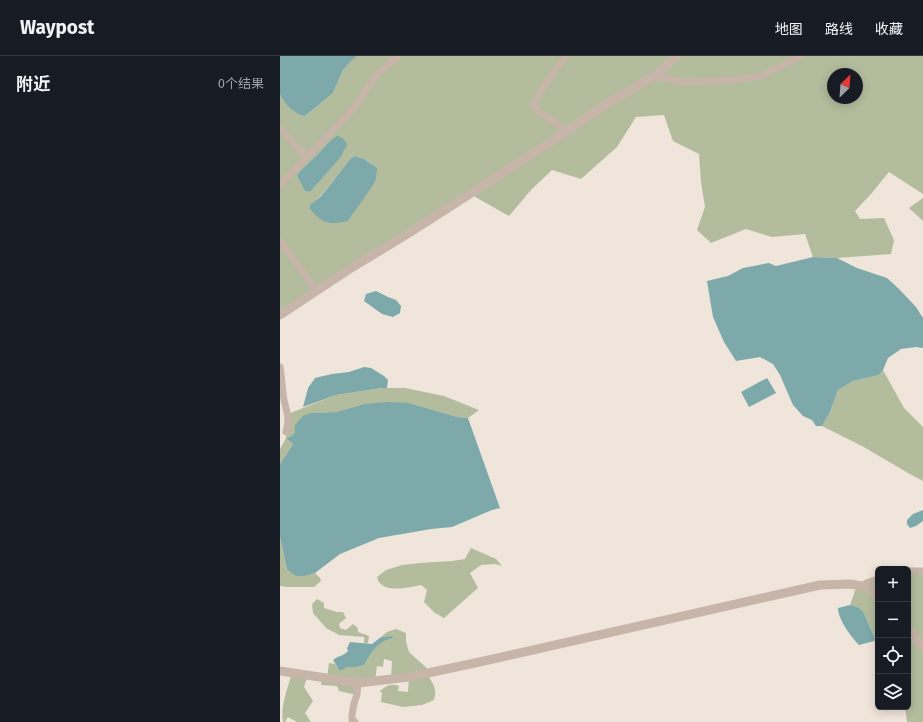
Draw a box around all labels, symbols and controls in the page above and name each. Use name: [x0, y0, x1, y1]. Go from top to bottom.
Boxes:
text: Waypost: [20, 16, 94, 39]
text: 地图: [775, 21, 803, 38]
text: 路线: [825, 21, 853, 38]
text: 收藏: [875, 21, 903, 38]
north arrow: [827, 68, 863, 104]
text: 附近: [16, 74, 50, 95]
text: 0个结果: [218, 76, 264, 91]
map controls: [875, 566, 911, 710]
button: +: [875, 566, 911, 602]
button: −: [875, 602, 911, 638]
button: locate: [875, 638, 911, 674]
button: layers: [875, 674, 911, 710]

